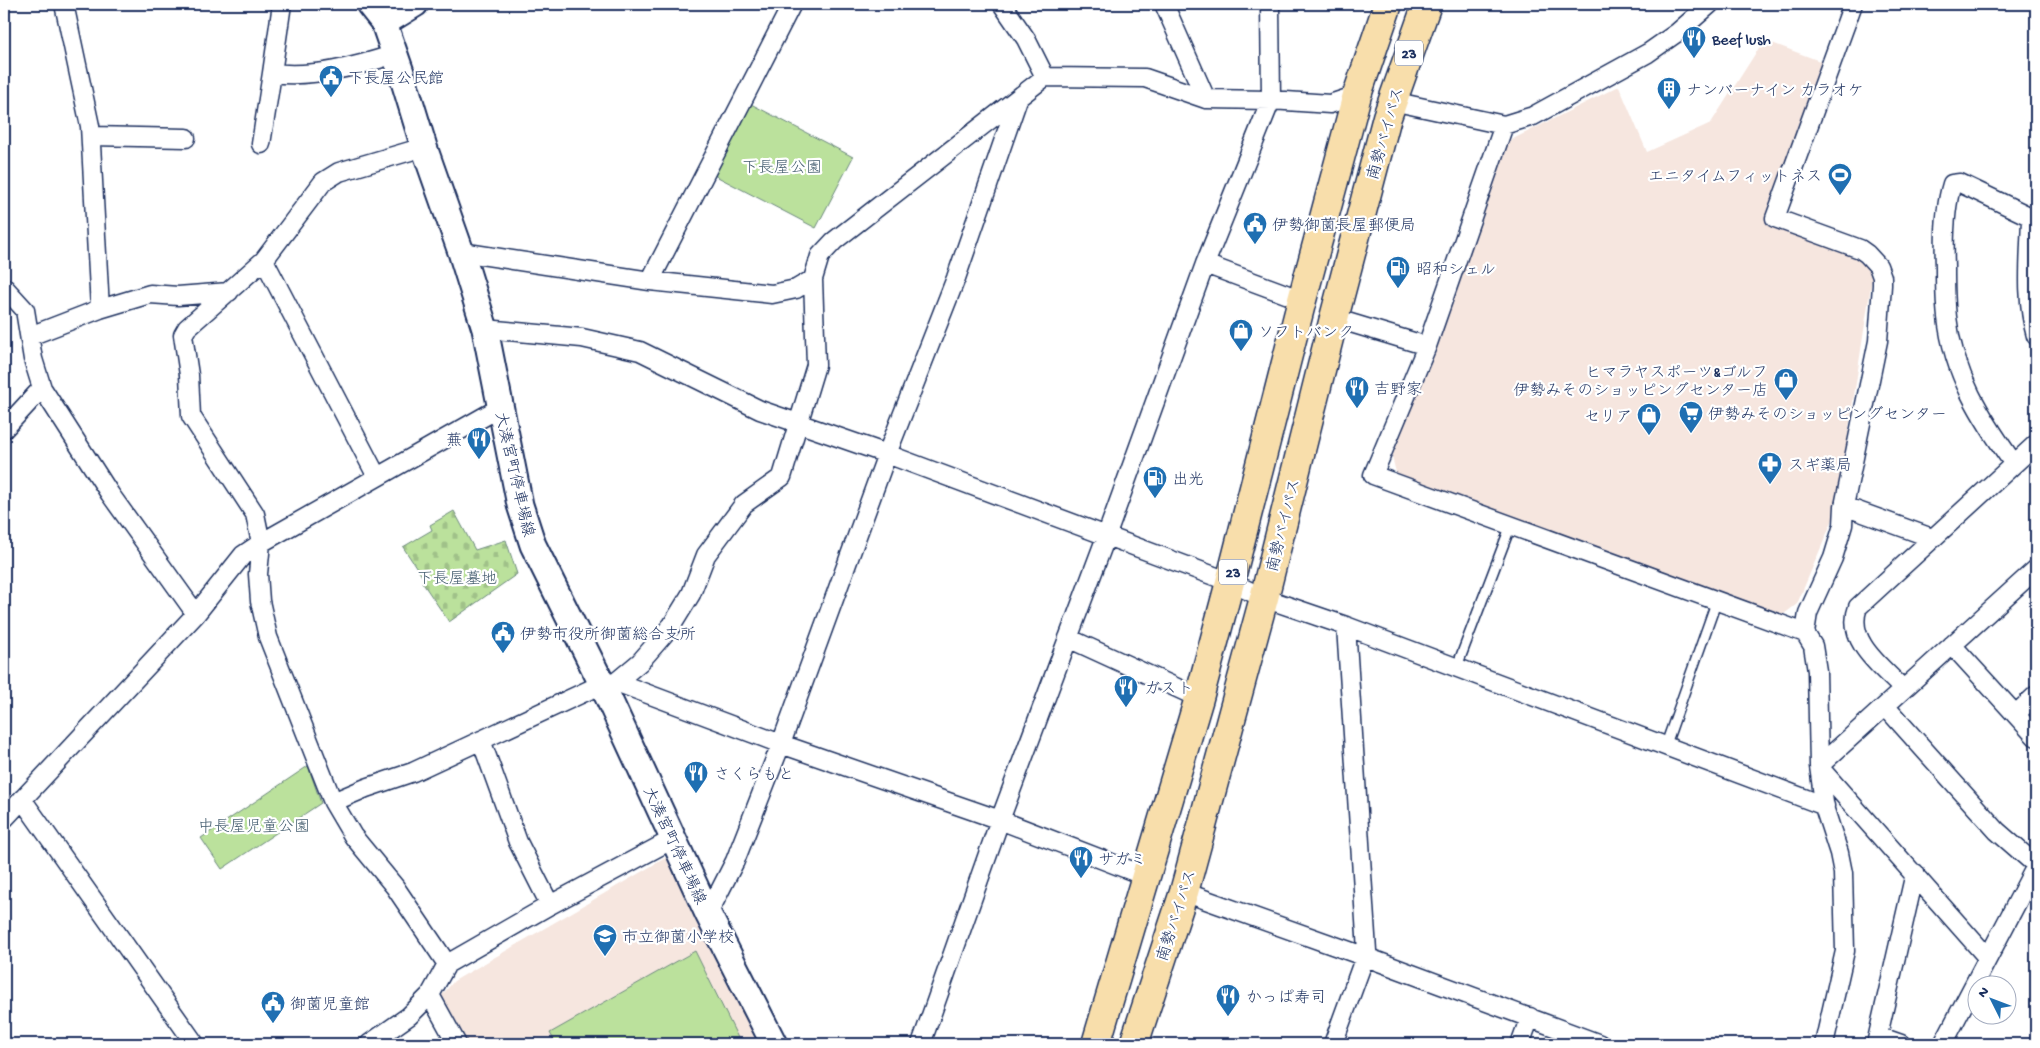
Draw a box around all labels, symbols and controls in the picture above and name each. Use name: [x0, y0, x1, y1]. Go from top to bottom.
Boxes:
restaurant icon: Beef lush: [1681, 25, 1707, 59]
place label: Beef lush: [1711, 32, 1771, 51]
road number: 23: [1395, 40, 1423, 66]
public building icon: 下長屋公民館: [318, 64, 344, 98]
place label: 下長屋公民館: [348, 70, 444, 90]
building icon: ナンバーナイン カラオケ: [1656, 76, 1682, 110]
place label: ナンバーナイン カラオケ: [1686, 82, 1864, 102]
street label: 南勢バイパス: [1363, 85, 1410, 183]
park label: 下長屋公園: [742, 159, 822, 179]
sports icon: エニタイムフィットネス: [1827, 162, 1853, 196]
place label: エニタイムフィットネス: [1648, 169, 1822, 188]
public building icon: 伊勢御薗長屋郵便局: [1242, 211, 1268, 245]
place label: 伊勢御薗長屋郵便局: [1272, 216, 1416, 237]
fuel station icon: 昭和シェル: [1385, 255, 1411, 289]
place label: 昭和シェル: [1416, 261, 1496, 281]
shop icon: ソフトバンク: [1228, 318, 1254, 352]
place label: ソフトバンク: [1258, 325, 1354, 344]
place label: ヒマラヤスポーツ&ゴルフ 伊勢みそのショッピングセンター店: [1513, 365, 1768, 402]
shop icon: ヒマラヤスポーツ&ゴルフ 伊勢みそのショッピングセンター店: [1773, 367, 1799, 401]
restaurant icon: 吉野家: [1344, 375, 1370, 409]
place label: 吉野家: [1374, 381, 1422, 401]
supermarket icon: 伊勢みそのショッピングセンター: [1678, 400, 1704, 434]
shop icon: セリア: [1636, 402, 1662, 436]
place label: 伊勢みそのショッピングセンター: [1708, 405, 1947, 426]
place label: セリア: [1584, 409, 1632, 428]
street label: 大湊宮町停車場線: [489, 410, 538, 539]
restaurant icon: 蕪: [466, 426, 492, 460]
place label: 蕪: [446, 432, 462, 452]
pharmacy icon: スギ薬局: [1757, 451, 1783, 485]
place label: スギ薬局: [1788, 457, 1852, 477]
fuel station icon: 出光: [1142, 465, 1168, 499]
place label: 出光: [1172, 471, 1204, 491]
street label: 南勢バイパス: [1263, 477, 1306, 575]
road number: 23: [1219, 560, 1247, 584]
park label: 下長屋墓地: [417, 570, 497, 590]
public building icon: 伊勢市役所御薗総合支所: [490, 620, 516, 654]
place label: 伊勢市役所御薗総合支所: [520, 625, 696, 646]
restaurant icon: ガスト: [1113, 674, 1139, 708]
place label: ガスト: [1144, 680, 1194, 700]
restaurant icon: さくらもと: [683, 760, 709, 794]
place label: さくらもと: [714, 766, 794, 786]
street label: 大湊宮町停車場線: [637, 784, 710, 909]
park label: 中長屋児童公園: [198, 817, 310, 838]
restaurant icon: サガミ: [1068, 845, 1094, 879]
place label: サガミ: [1098, 851, 1146, 871]
street label: 南勢バイパス: [1153, 867, 1202, 965]
school or university icon: 市立御薗小学校: [592, 923, 618, 957]
place label: 市立御薗小学校: [622, 929, 734, 949]
north arrow: [1968, 976, 2018, 1026]
restaurant icon: かっぱ寿司: [1215, 983, 1241, 1017]
text: N: [1975, 984, 1994, 1002]
place label: かっぱ寿司: [1246, 989, 1326, 1009]
public building icon: 御薗児童館: [260, 990, 286, 1024]
place label: 御薗児童館: [290, 995, 370, 1016]

